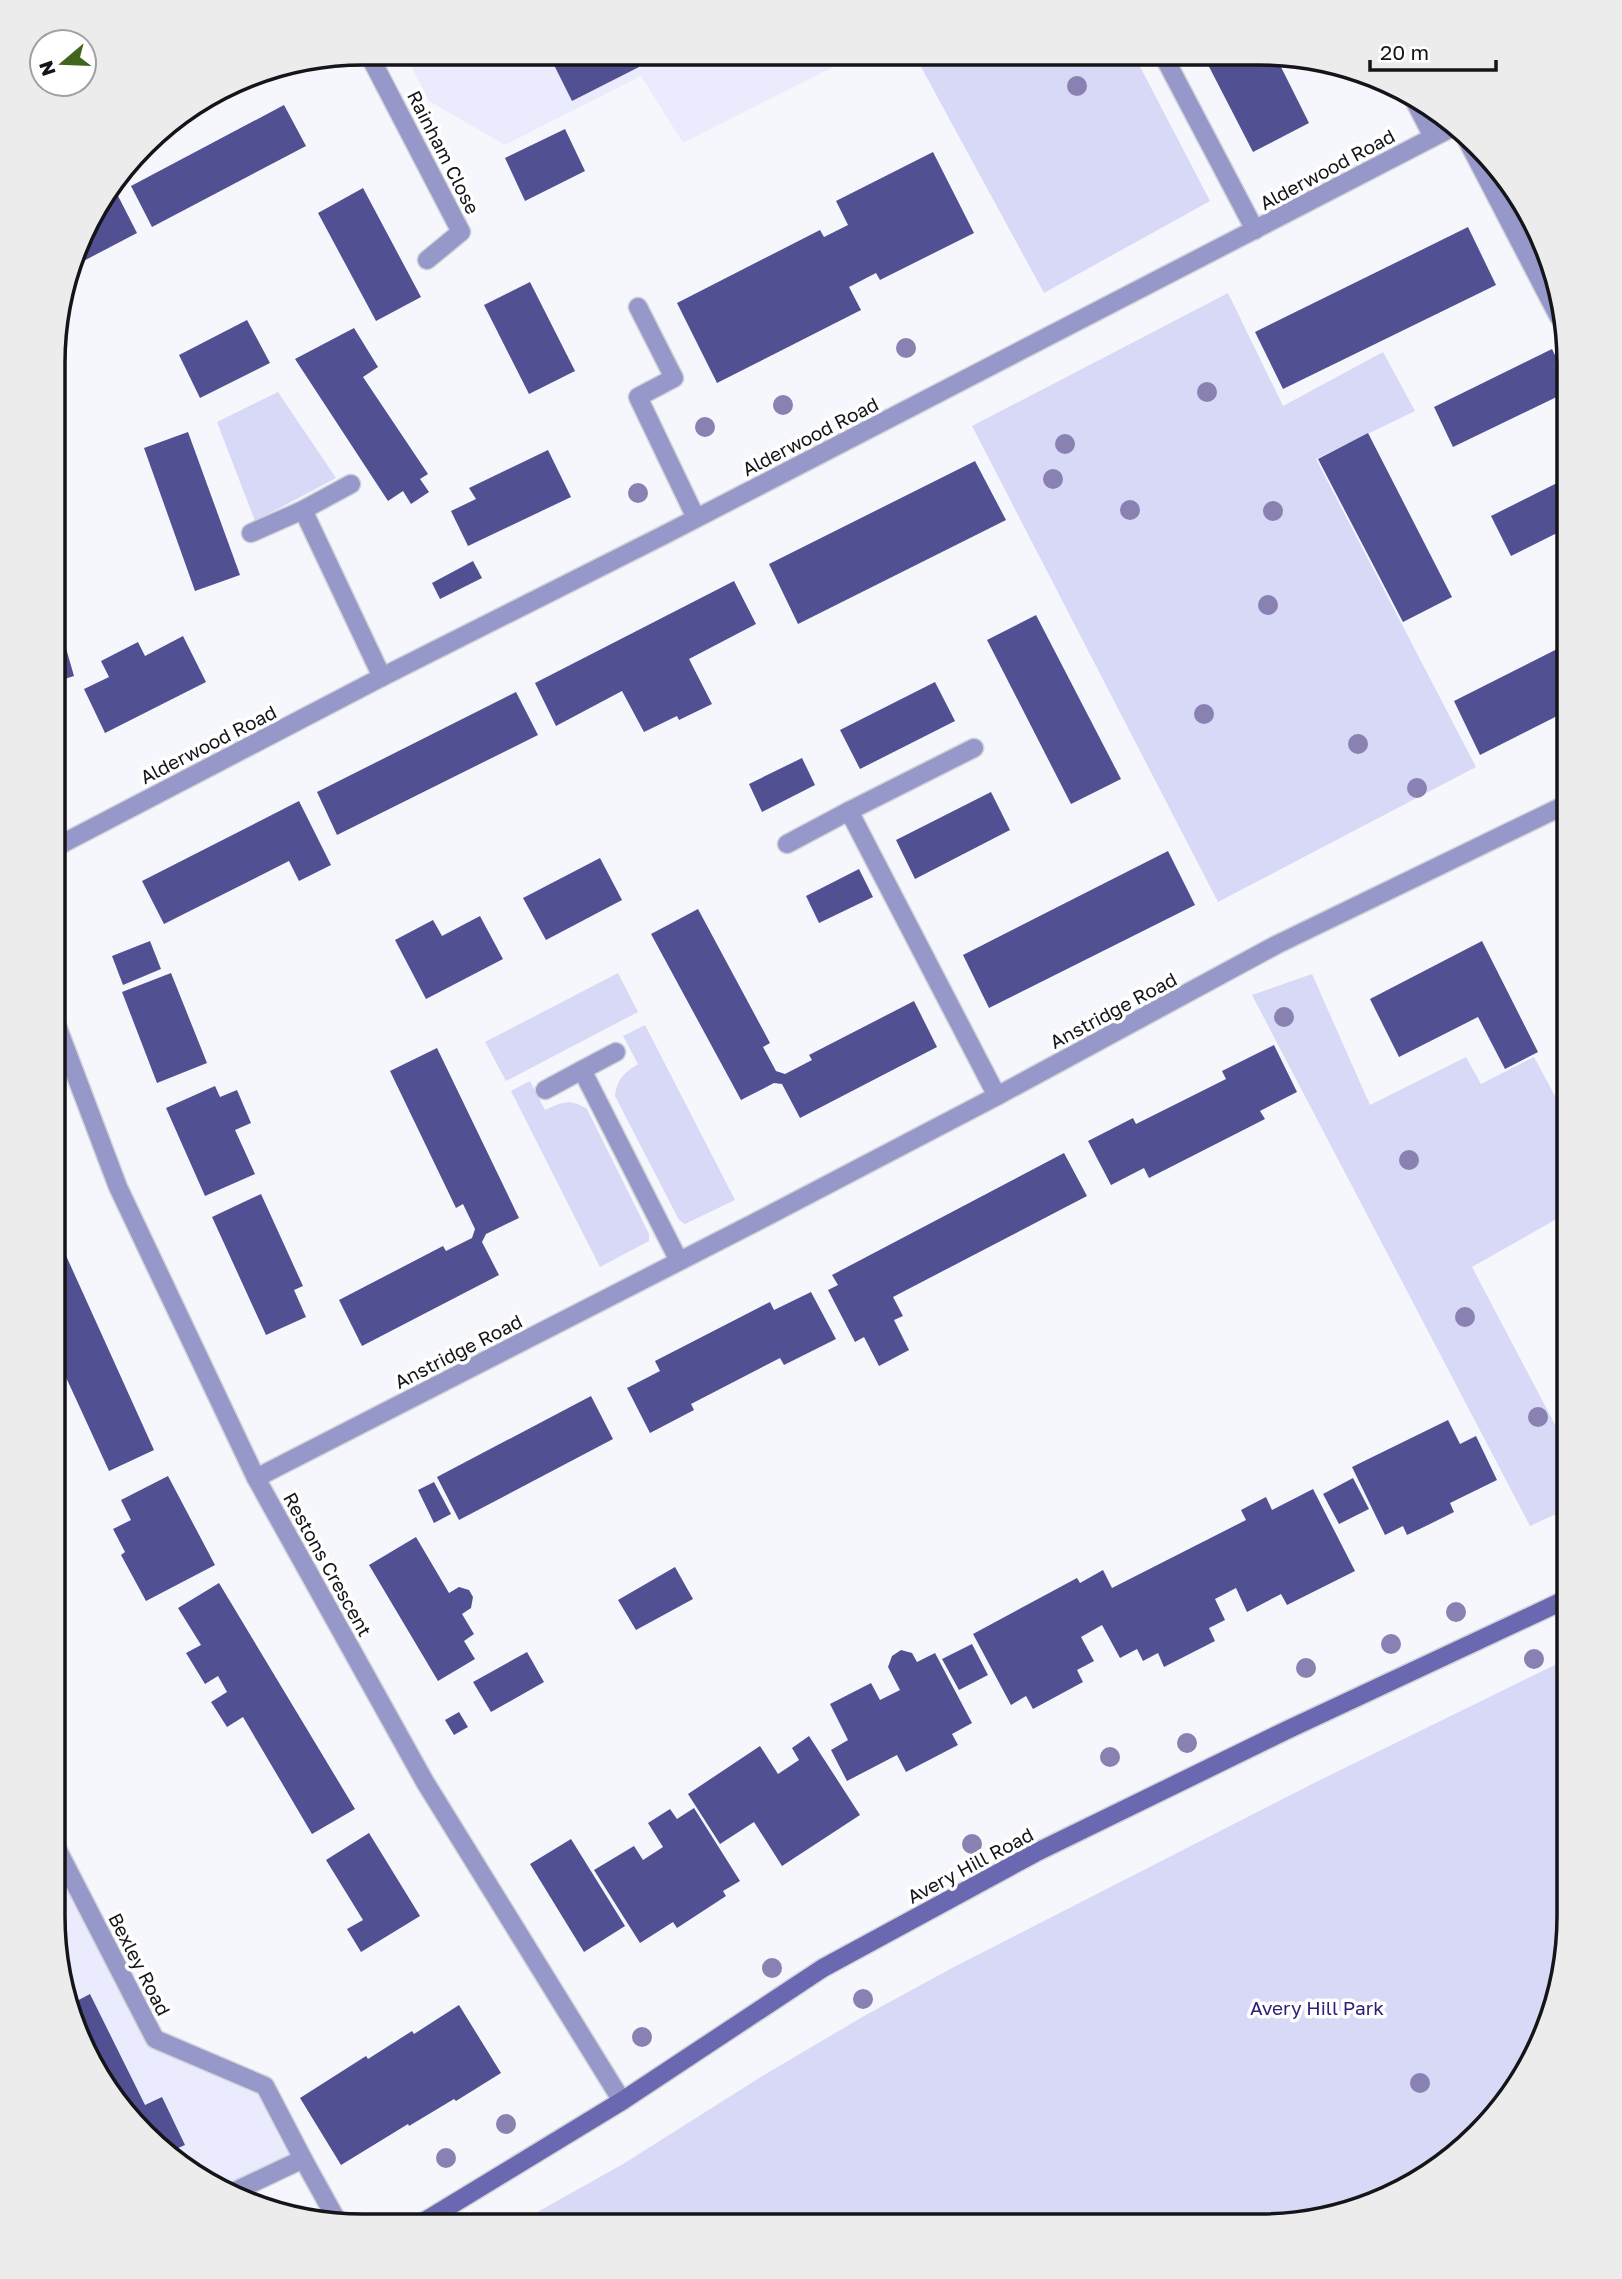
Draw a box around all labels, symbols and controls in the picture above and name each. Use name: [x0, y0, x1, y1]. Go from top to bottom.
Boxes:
north arrow: [28, 28, 98, 98]
scale bar: [1370, 28, 1496, 72]
text: 20 m: [1380, 39, 1429, 65]
text: N: [33, 58, 60, 79]
street label: Rainham Close: [403, 86, 485, 218]
street label: Alderwood Road: [1255, 124, 1399, 214]
street label: Alderwood Road: [738, 392, 882, 480]
street label: Alderwood Road: [136, 700, 280, 788]
street label: Anstridge Road: [1046, 967, 1180, 1053]
street label: Anstridge Road: [390, 1309, 526, 1393]
street label: Restons Crescent: [279, 1488, 377, 1640]
street label: Avery Hill Road: [903, 1822, 1037, 1908]
street label: Bexley Road: [104, 1909, 176, 2019]
park label: Avery Hill Park: [1250, 1996, 1384, 2019]

